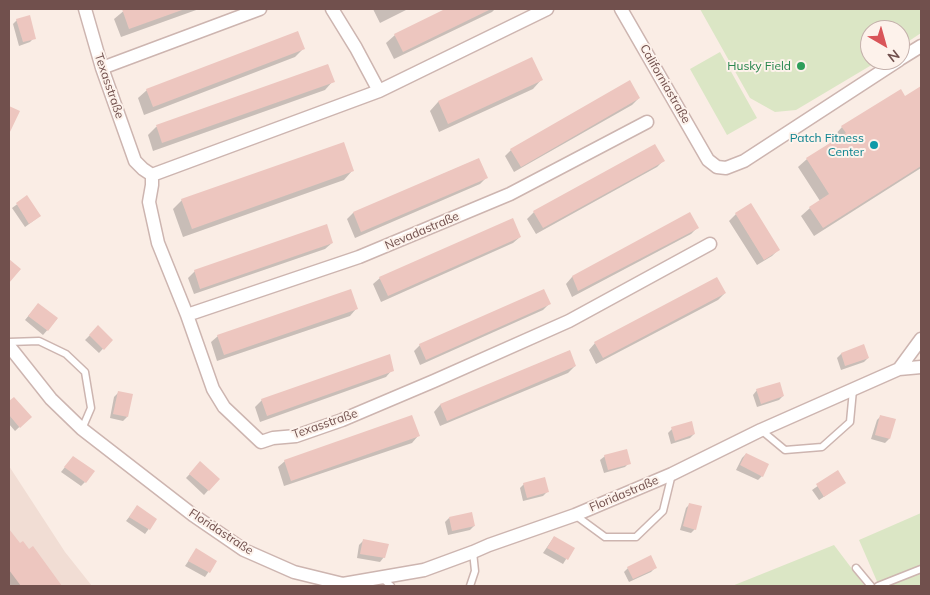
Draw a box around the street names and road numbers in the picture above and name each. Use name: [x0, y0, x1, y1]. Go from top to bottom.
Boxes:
street label: Californiastraße: [637, 42, 693, 126]
street label: Texasstraße: [91, 51, 127, 121]
street label: Nevadastraße: [383, 209, 461, 253]
street label: Texasstraße: [290, 406, 360, 442]
street label: Floridastraße: [587, 473, 661, 515]
street label: Floridastraße: [186, 506, 256, 558]

